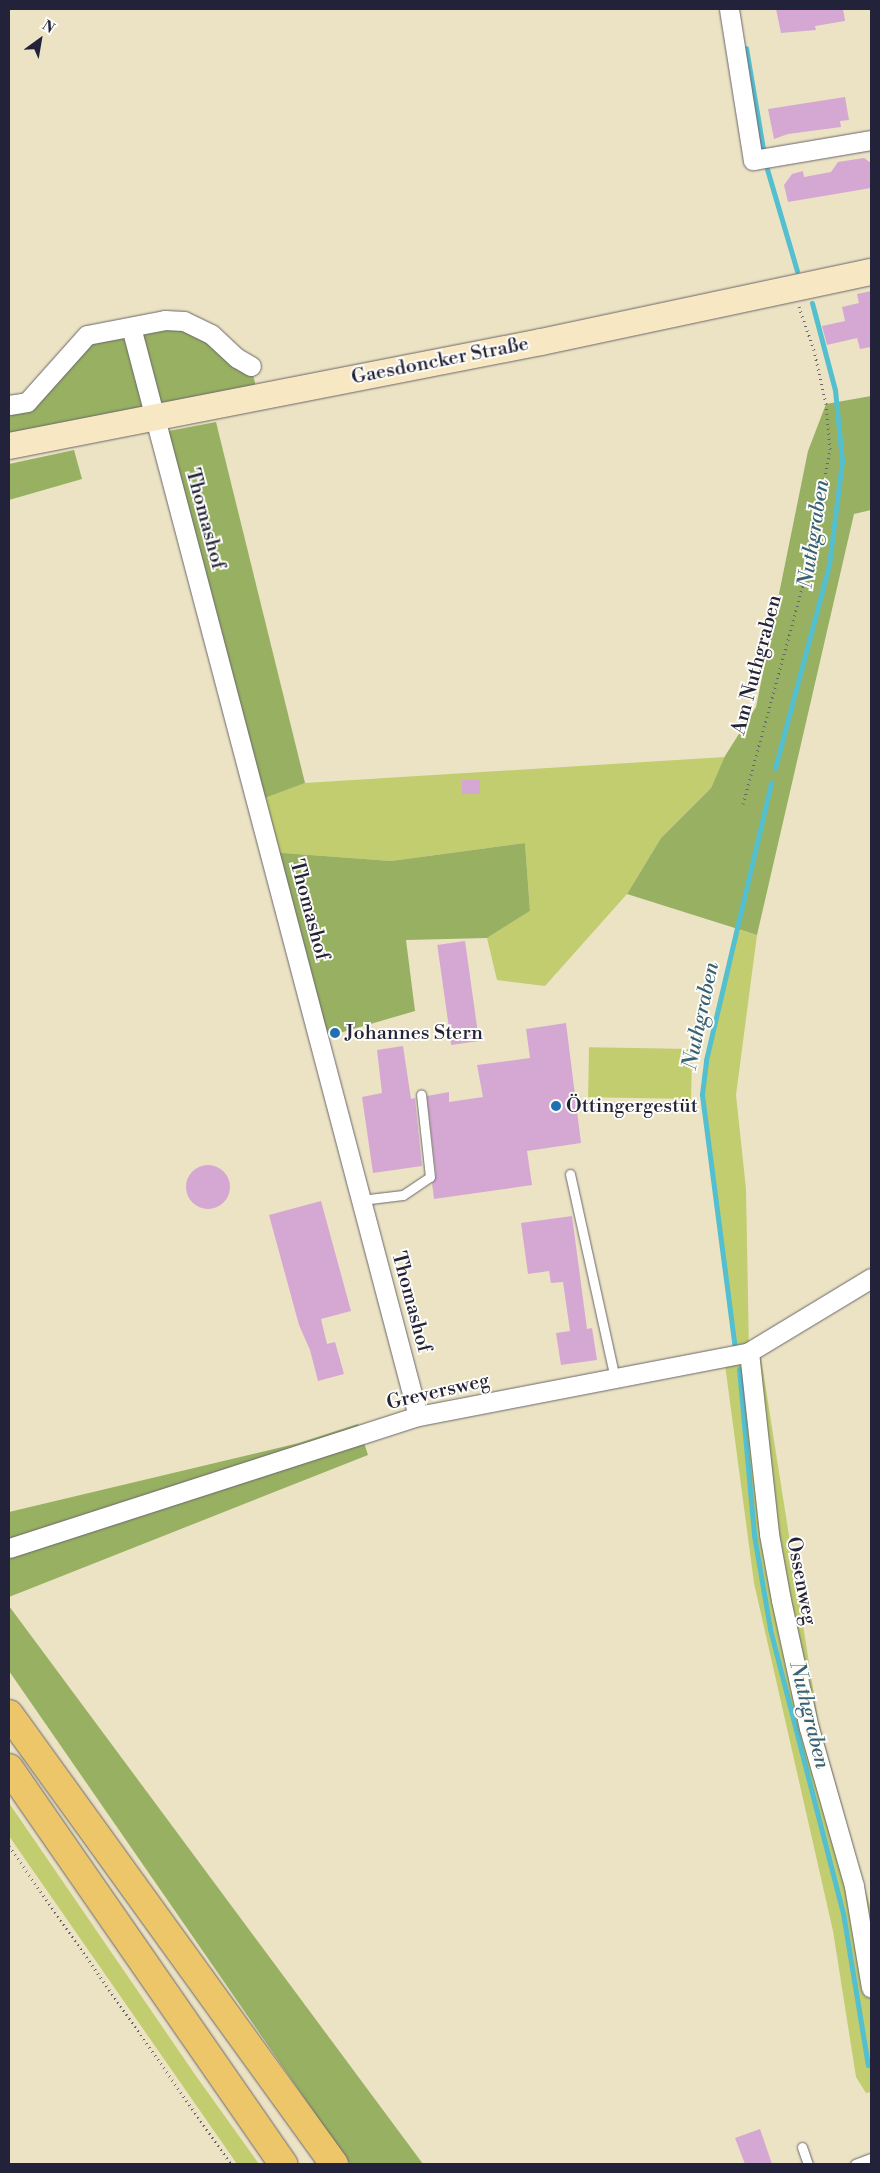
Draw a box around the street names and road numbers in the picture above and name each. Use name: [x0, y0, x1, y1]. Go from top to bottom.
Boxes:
street label: Gaesdoncker Straße: [349, 332, 531, 390]
street label: Thomashof: [180, 466, 230, 572]
street label: Am Nuthgraben: [727, 593, 787, 737]
street label: Thomashof: [284, 857, 334, 963]
street label: Thomashof: [386, 1249, 436, 1355]
street label: Greversweg: [384, 1369, 492, 1415]
street label: Ossenweg: [781, 1535, 821, 1627]

